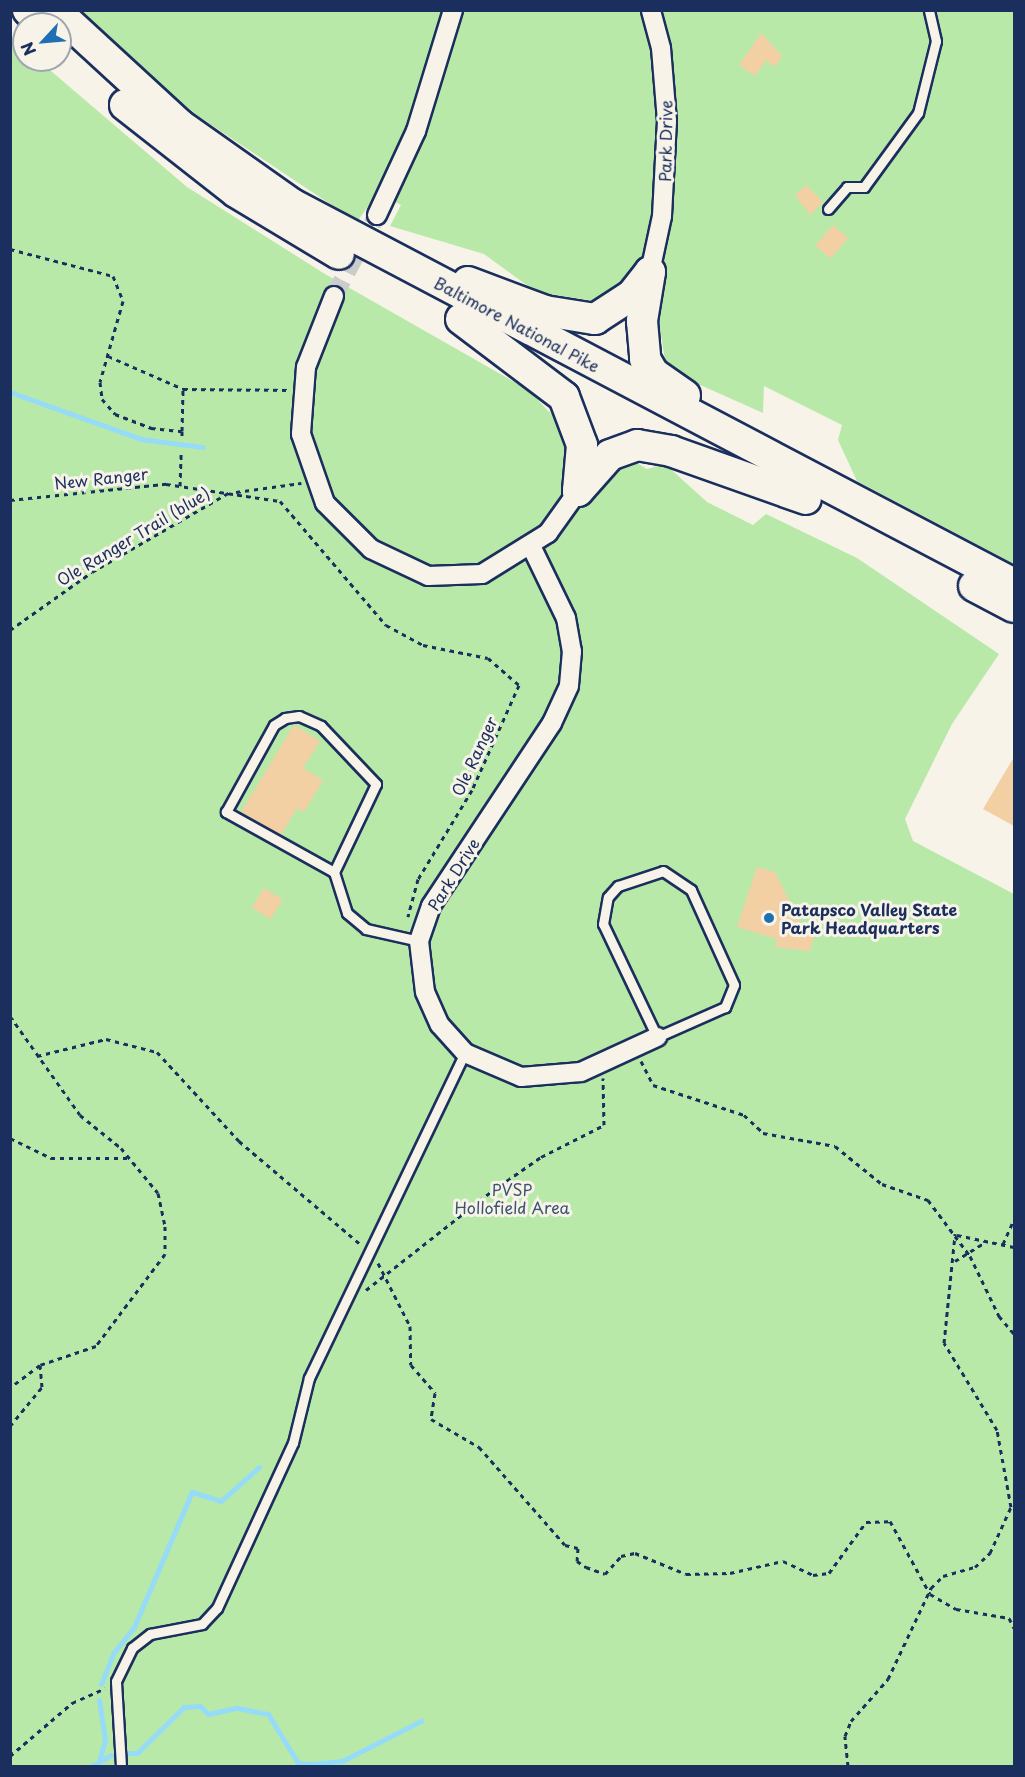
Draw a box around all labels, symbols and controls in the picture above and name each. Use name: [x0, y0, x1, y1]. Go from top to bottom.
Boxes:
north arrow: [12, 12, 72, 72]
text: N: [14, 38, 41, 60]
street label: Park Drive: [655, 100, 675, 182]
street label: Baltimore National Pike: [432, 273, 602, 375]
street label: New Ranger: [53, 464, 149, 492]
street label: Ole Ranger Trail (blue): [52, 482, 214, 590]
street label: Ole Ranger: [447, 713, 501, 799]
street label: Park Drive: [423, 834, 483, 914]
place label: Patapsco Valley State Park Headquarters: [781, 899, 959, 937]
marker: Patapsco Valley State Park Headquarters: [762, 911, 776, 925]
park label: PVSP Hollofield Area: [454, 1179, 570, 1217]

